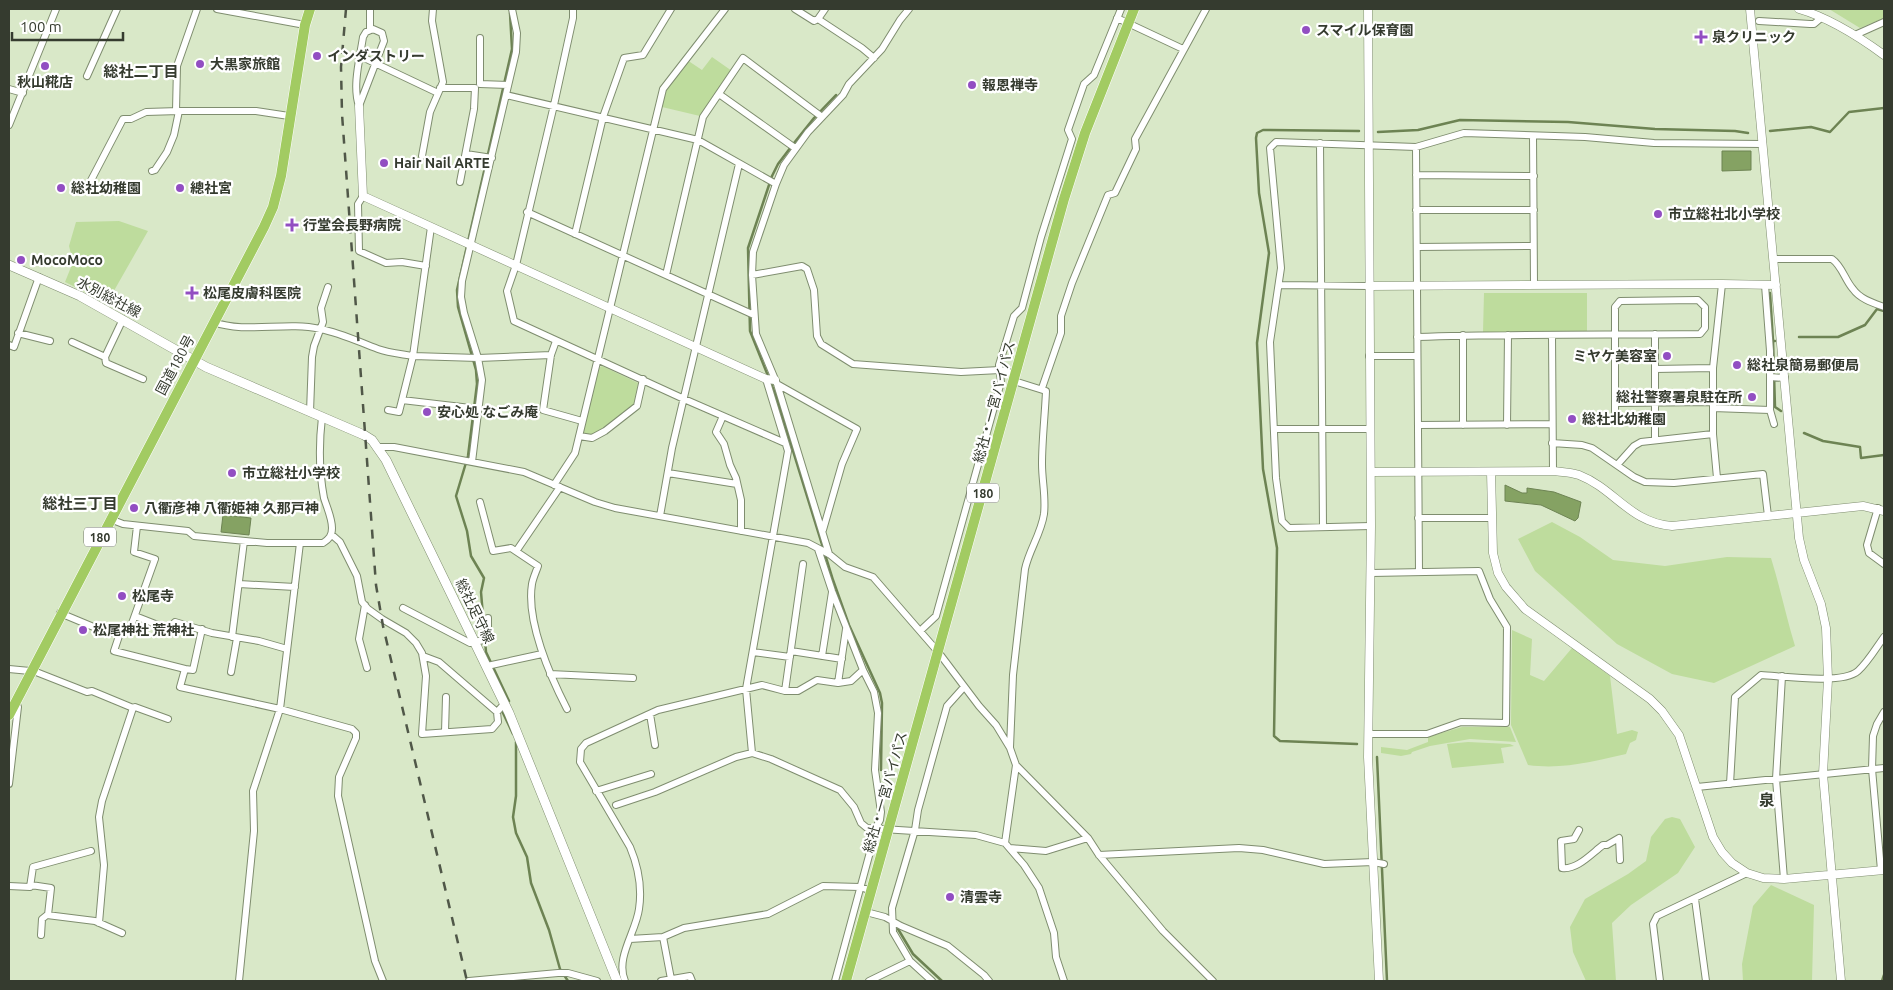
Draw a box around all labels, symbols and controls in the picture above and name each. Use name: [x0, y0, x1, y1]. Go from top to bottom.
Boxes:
scale bar: [12, 10, 124, 42]
text: 100 m: [20, 18, 62, 35]
place label: スマイル保育園: [1316, 22, 1414, 38]
marker: スマイル保育園: [1300, 24, 1312, 36]
place label: 泉クリニック: [1712, 29, 1796, 45]
marker: 泉クリニック: [1694, 30, 1708, 44]
place label: インダストリー: [327, 48, 425, 64]
marker: インダストリー: [311, 50, 323, 62]
place label: 大黒家旅館: [210, 56, 280, 72]
marker: 大黒家旅館: [194, 58, 206, 70]
marker: 秋山糀店: [39, 60, 51, 72]
district label: 総社二丁目: [103, 63, 179, 80]
place label: 秋山糀店: [17, 74, 73, 90]
place label: 報恩禅寺: [982, 77, 1038, 93]
marker: 報恩禅寺: [966, 79, 978, 91]
place label: Hair Nail ARTE: [394, 155, 490, 171]
marker: Hair Nail ARTE: [378, 157, 390, 169]
place label: 総社幼稚園: [71, 180, 141, 196]
place label: 總社宮: [190, 180, 232, 196]
marker: 総社幼稚園: [55, 182, 67, 194]
marker: 總社宮: [174, 182, 186, 194]
place label: 市立総社北小学校: [1668, 206, 1780, 222]
marker: 市立総社北小学校: [1652, 208, 1664, 220]
place label: 行堂会長野病院: [303, 217, 401, 233]
marker: 行堂会長野病院: [285, 218, 299, 232]
place label: MocoMoco: [31, 252, 103, 268]
marker: MocoMoco: [15, 254, 27, 266]
street label: 水別総社線: [74, 274, 144, 320]
place label: 松尾皮膚科医院: [203, 285, 301, 301]
marker: 松尾皮膚科医院: [185, 286, 199, 300]
street label: 国道180号: [153, 332, 197, 398]
street label: 総社・一宮バイパス: [970, 339, 1018, 465]
place label: ミヤケ美容室: [1573, 348, 1657, 364]
marker: ミヤケ美容室: [1661, 350, 1673, 362]
place label: 総社泉簡易郵便局: [1747, 357, 1859, 373]
marker: 総社泉簡易郵便局: [1731, 359, 1743, 371]
place label: 総社警察署泉駐在所: [1616, 389, 1742, 405]
marker: 総社警察署泉駐在所: [1746, 391, 1758, 403]
place label: 安心処 なごみ庵: [437, 404, 538, 420]
marker: 安心処 なごみ庵: [421, 406, 433, 418]
place label: 総社北幼稚園: [1582, 411, 1666, 427]
marker: 総社北幼稚園: [1566, 413, 1578, 425]
place label: 市立総社小学校: [242, 465, 340, 481]
marker: 市立総社小学校: [226, 467, 238, 479]
road number: 180: [967, 483, 999, 502]
district label: 総社三丁目: [42, 495, 118, 512]
place label: 八衢彦神 八衢姫神 久那戸神: [144, 500, 319, 516]
marker: 八衢彦神 八衢姫神 久那戸神: [128, 502, 140, 514]
road number: 180: [84, 528, 116, 546]
street label: 総社足守線: [452, 576, 498, 646]
place label: 松尾寺: [132, 588, 174, 604]
marker: 松尾寺: [116, 590, 128, 602]
place label: 松尾神社 荒神社: [93, 622, 194, 638]
marker: 松尾神社 荒神社: [77, 624, 89, 636]
street label: 総社・一宮バイパス: [860, 729, 910, 855]
district label: 泉: [1759, 791, 1775, 809]
place label: 清雲寺: [960, 889, 1002, 905]
marker: 清雲寺: [944, 891, 956, 903]

